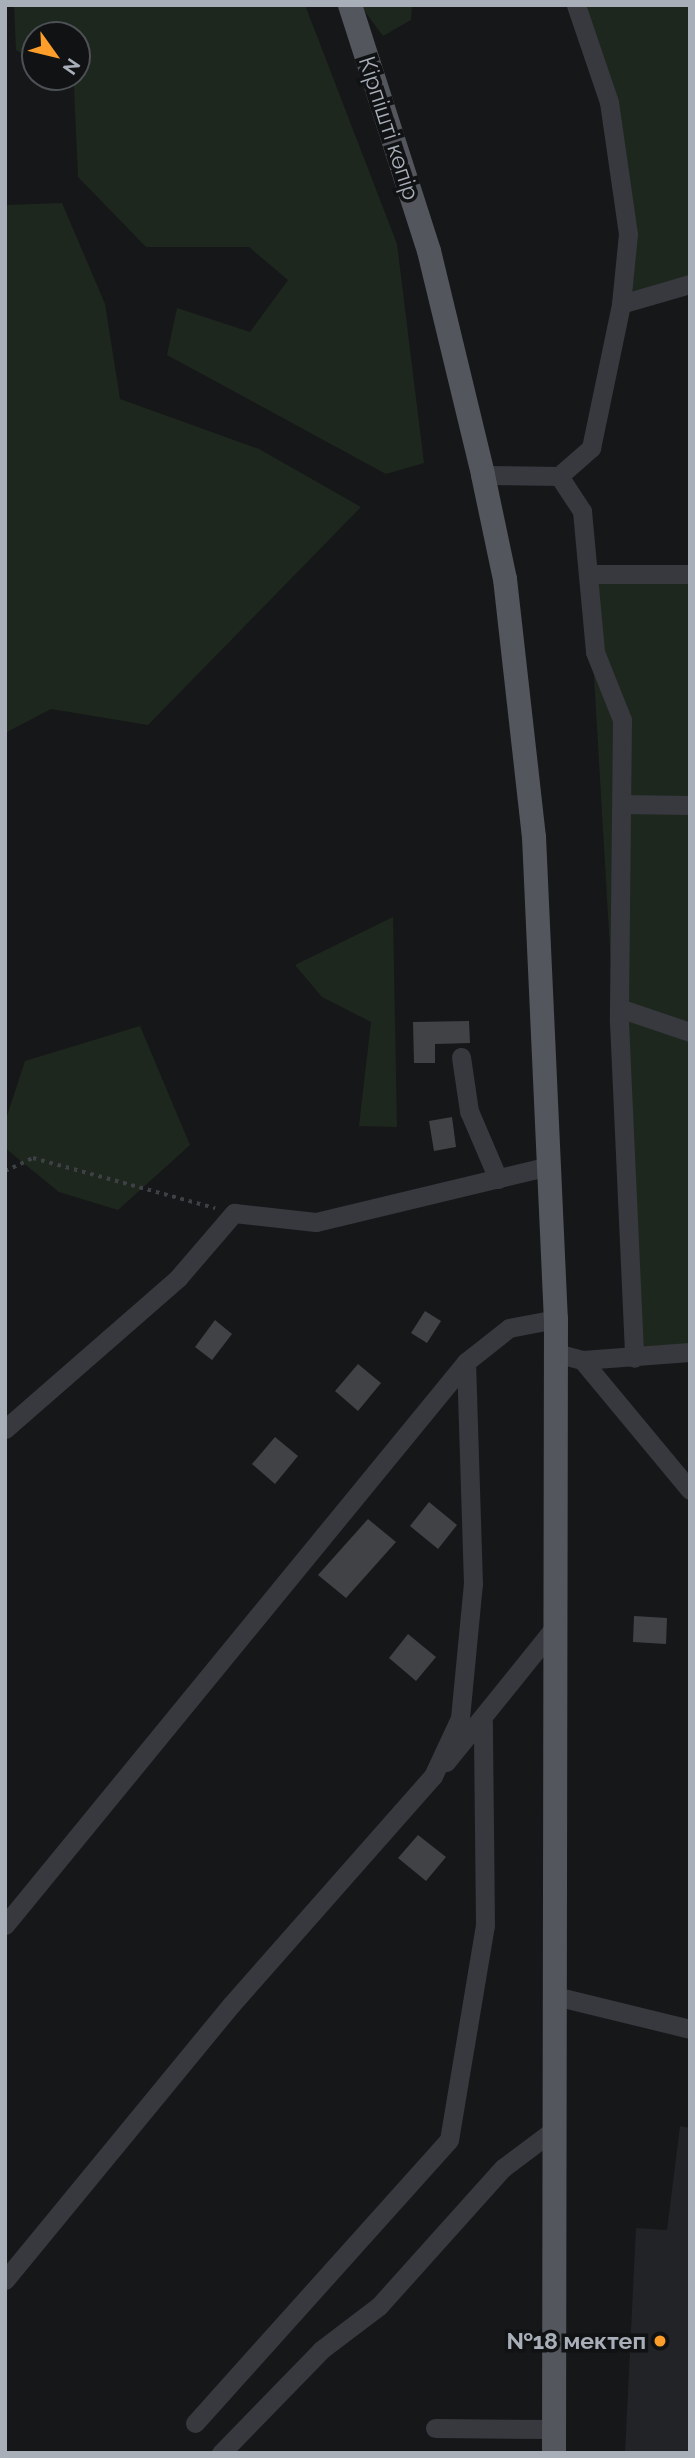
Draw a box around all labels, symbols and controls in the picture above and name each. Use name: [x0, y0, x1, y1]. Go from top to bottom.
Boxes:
north arrow: [21, 21, 91, 91]
street label: Кірпішті көпір: [353, 53, 425, 203]
text: N: [59, 54, 85, 79]
place label: №18 мектеп: [506, 2327, 646, 2355]
marker: №18 мектеп: [652, 2333, 668, 2349]

